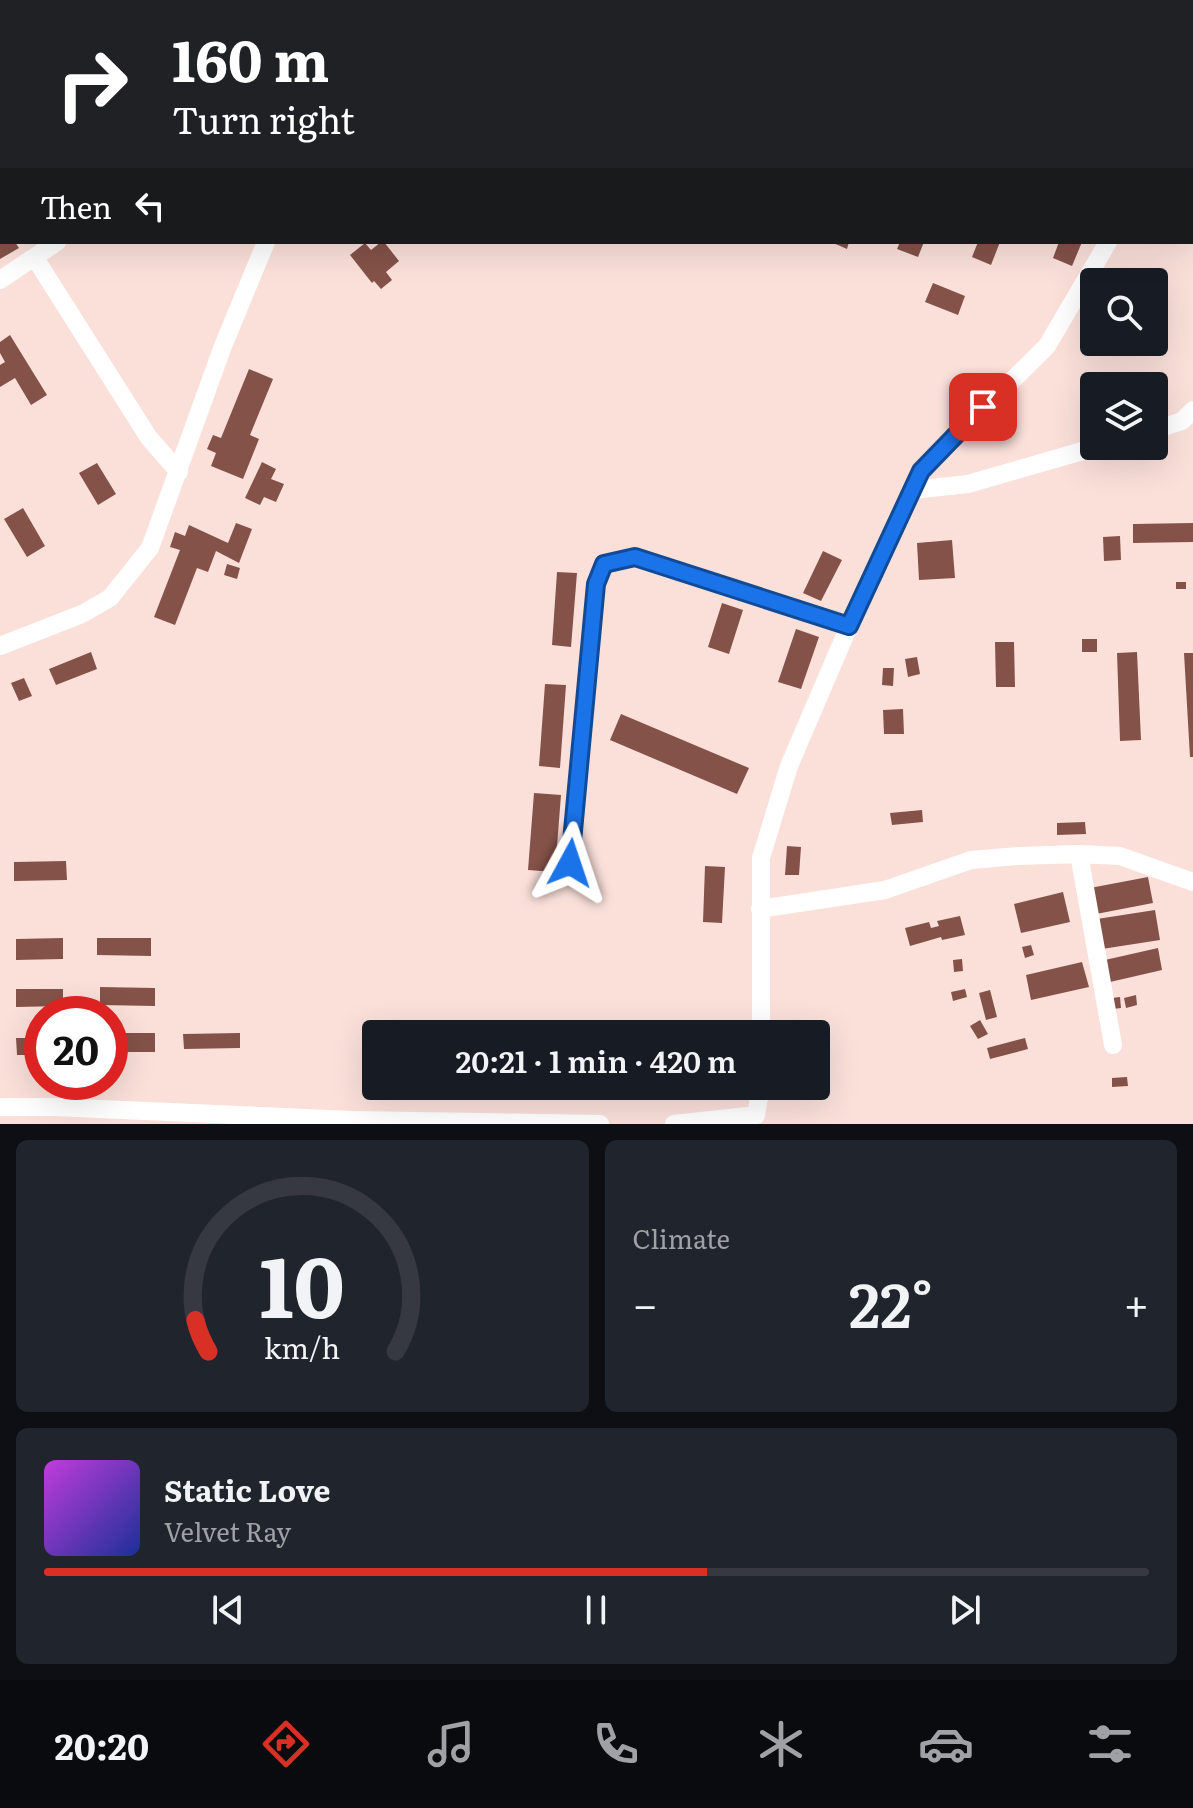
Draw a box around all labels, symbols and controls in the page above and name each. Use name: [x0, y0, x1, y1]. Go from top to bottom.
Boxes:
text: 160 m: [172, 16, 329, 99]
icon: right: [40, 32, 144, 136]
text: Turn right: [172, 92, 355, 145]
text: Then: [40, 184, 112, 228]
icon: left: [128, 184, 172, 228]
map controls: [1080, 268, 1168, 460]
button: search: [1080, 268, 1168, 356]
button: layers: [1080, 372, 1168, 460]
pin: [949, 373, 1017, 441]
icon: arrive: [961, 385, 1005, 429]
position arrow: [528, 821, 612, 905]
speed limit sign: 20: [24, 996, 128, 1100]
text: 20:21 · 1 min · 420 m: [455, 1038, 737, 1082]
text: Climate: [633, 1218, 730, 1257]
text: 10: [259, 1220, 345, 1344]
text: 22°: [849, 1257, 933, 1346]
text: −: [633, 1269, 658, 1335]
text: +: [1123, 1269, 1149, 1335]
text: km/h: [264, 1325, 340, 1368]
text: Static Love: [164, 1467, 331, 1511]
text: Velvet Ray: [164, 1511, 291, 1550]
icon: previous: [206, 1588, 250, 1632]
icon: pause: [574, 1588, 618, 1632]
icon: next: [943, 1588, 987, 1632]
icon: directions: [258, 1716, 314, 1772]
icon: music: [423, 1716, 479, 1772]
icon: phone: [588, 1716, 644, 1772]
icon: climate: [753, 1716, 809, 1772]
icon: car: [918, 1716, 974, 1772]
icon: filters: [1082, 1716, 1138, 1772]
text: 20:20: [54, 1718, 149, 1771]

